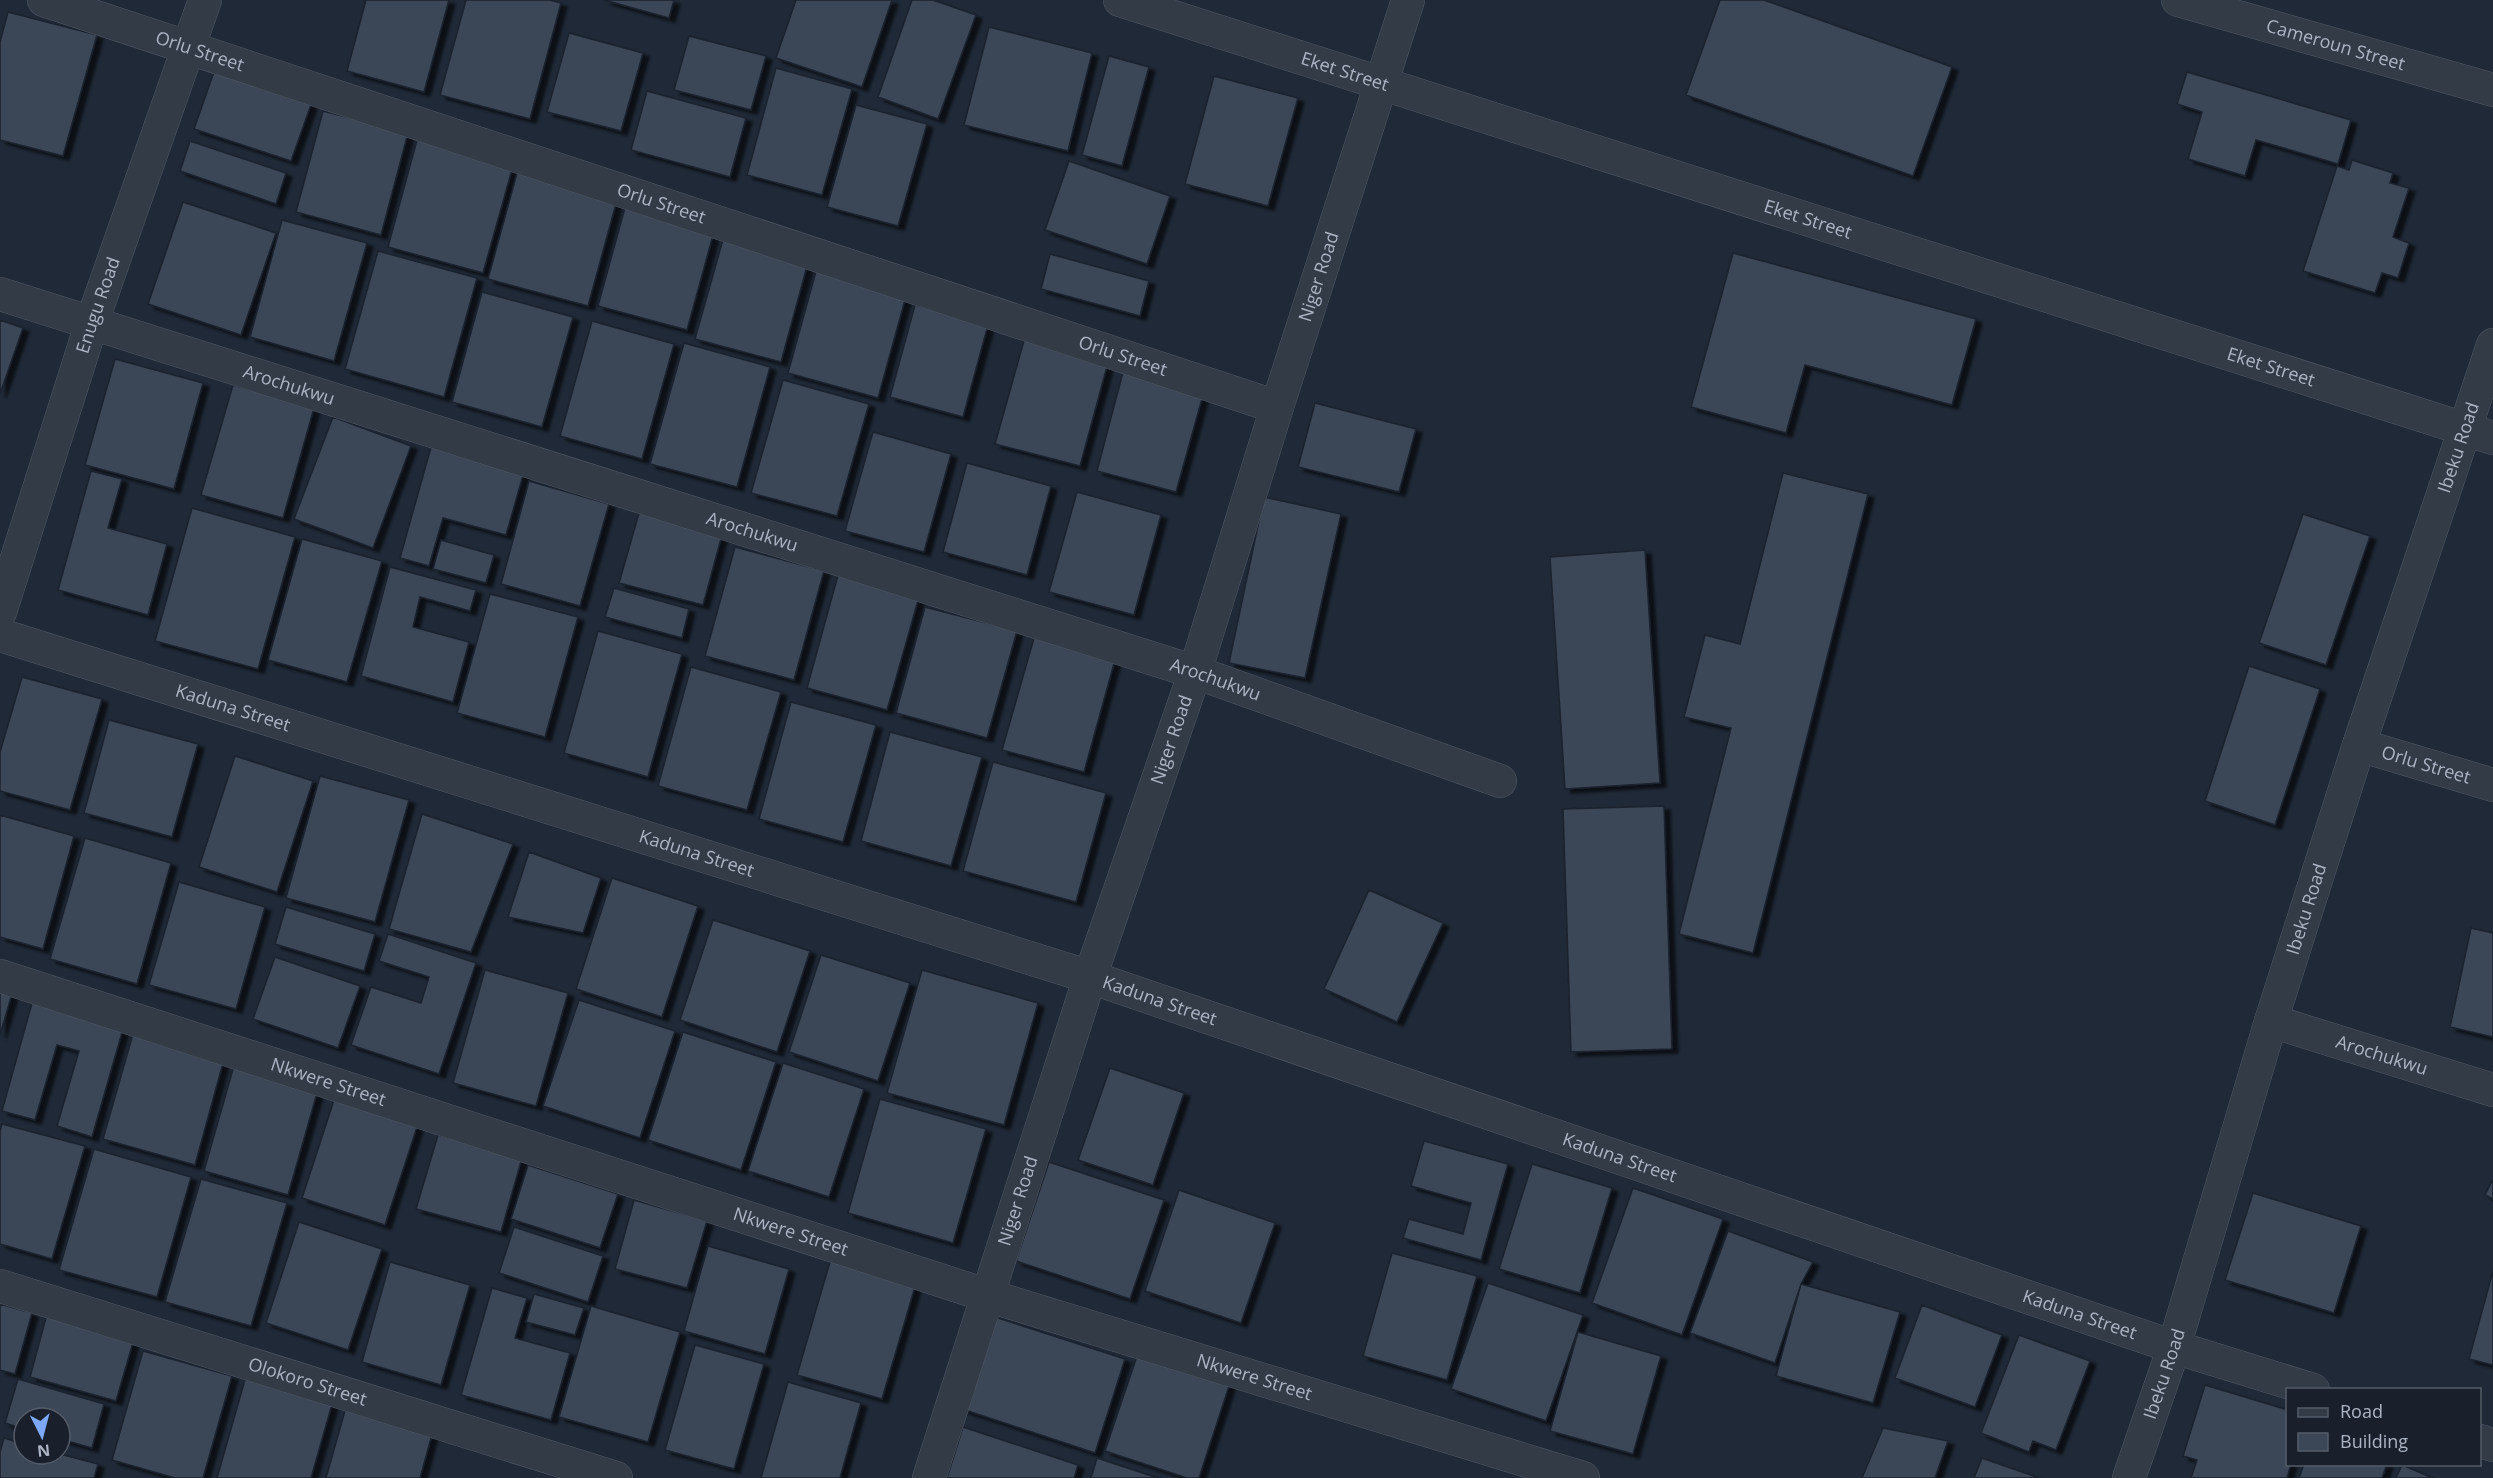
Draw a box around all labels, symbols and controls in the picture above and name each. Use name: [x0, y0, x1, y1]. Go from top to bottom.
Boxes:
street label: Cameroun Street: [2264, 13, 2408, 75]
street label: Orlu Street: [153, 25, 247, 76]
street label: Eket Street: [1298, 46, 1392, 96]
street label: Orlu Street: [614, 177, 709, 229]
street label: Eket Street: [1761, 193, 1855, 244]
street label: Niger Road: [1292, 229, 1344, 324]
street label: Enugu Road: [70, 253, 125, 356]
street label: Orlu Street: [1076, 329, 1170, 381]
street label: Eket Street: [2224, 341, 2318, 391]
street label: Arochukwu: [240, 359, 338, 410]
street label: Ibeku Road: [2431, 399, 2484, 496]
street label: Arochukwu: [704, 505, 801, 557]
street label: Arochukwu: [1167, 652, 1264, 706]
street label: Kaduna Street: [173, 678, 294, 736]
street label: Niger Road: [1144, 692, 1197, 787]
street label: Orlu Street: [2379, 739, 2474, 789]
street label: Kaduna Street: [636, 823, 757, 882]
street label: Ibeku Road: [2280, 860, 2331, 957]
street label: Kaduna Street: [1100, 969, 1220, 1030]
street label: Arochukwu: [2333, 1029, 2431, 1080]
street label: Nkwere Street: [268, 1051, 389, 1111]
street label: Kaduna Street: [1560, 1126, 1680, 1187]
street label: Niger Road: [991, 1153, 1043, 1249]
street label: Nkwere Street: [730, 1201, 852, 1261]
street label: Kaduna Street: [2020, 1283, 2140, 1344]
street label: Ibeku Road: [2137, 1325, 2190, 1422]
street label: Nkwere Street: [1194, 1347, 1315, 1405]
street label: Olokoro Street: [245, 1351, 370, 1411]
legend: [2286, 1388, 2481, 1466]
text: Road: [2340, 1399, 2383, 1423]
north arrow: [12, 1406, 72, 1466]
text: Building: [2340, 1429, 2408, 1453]
text: N: [36, 1439, 51, 1463]

